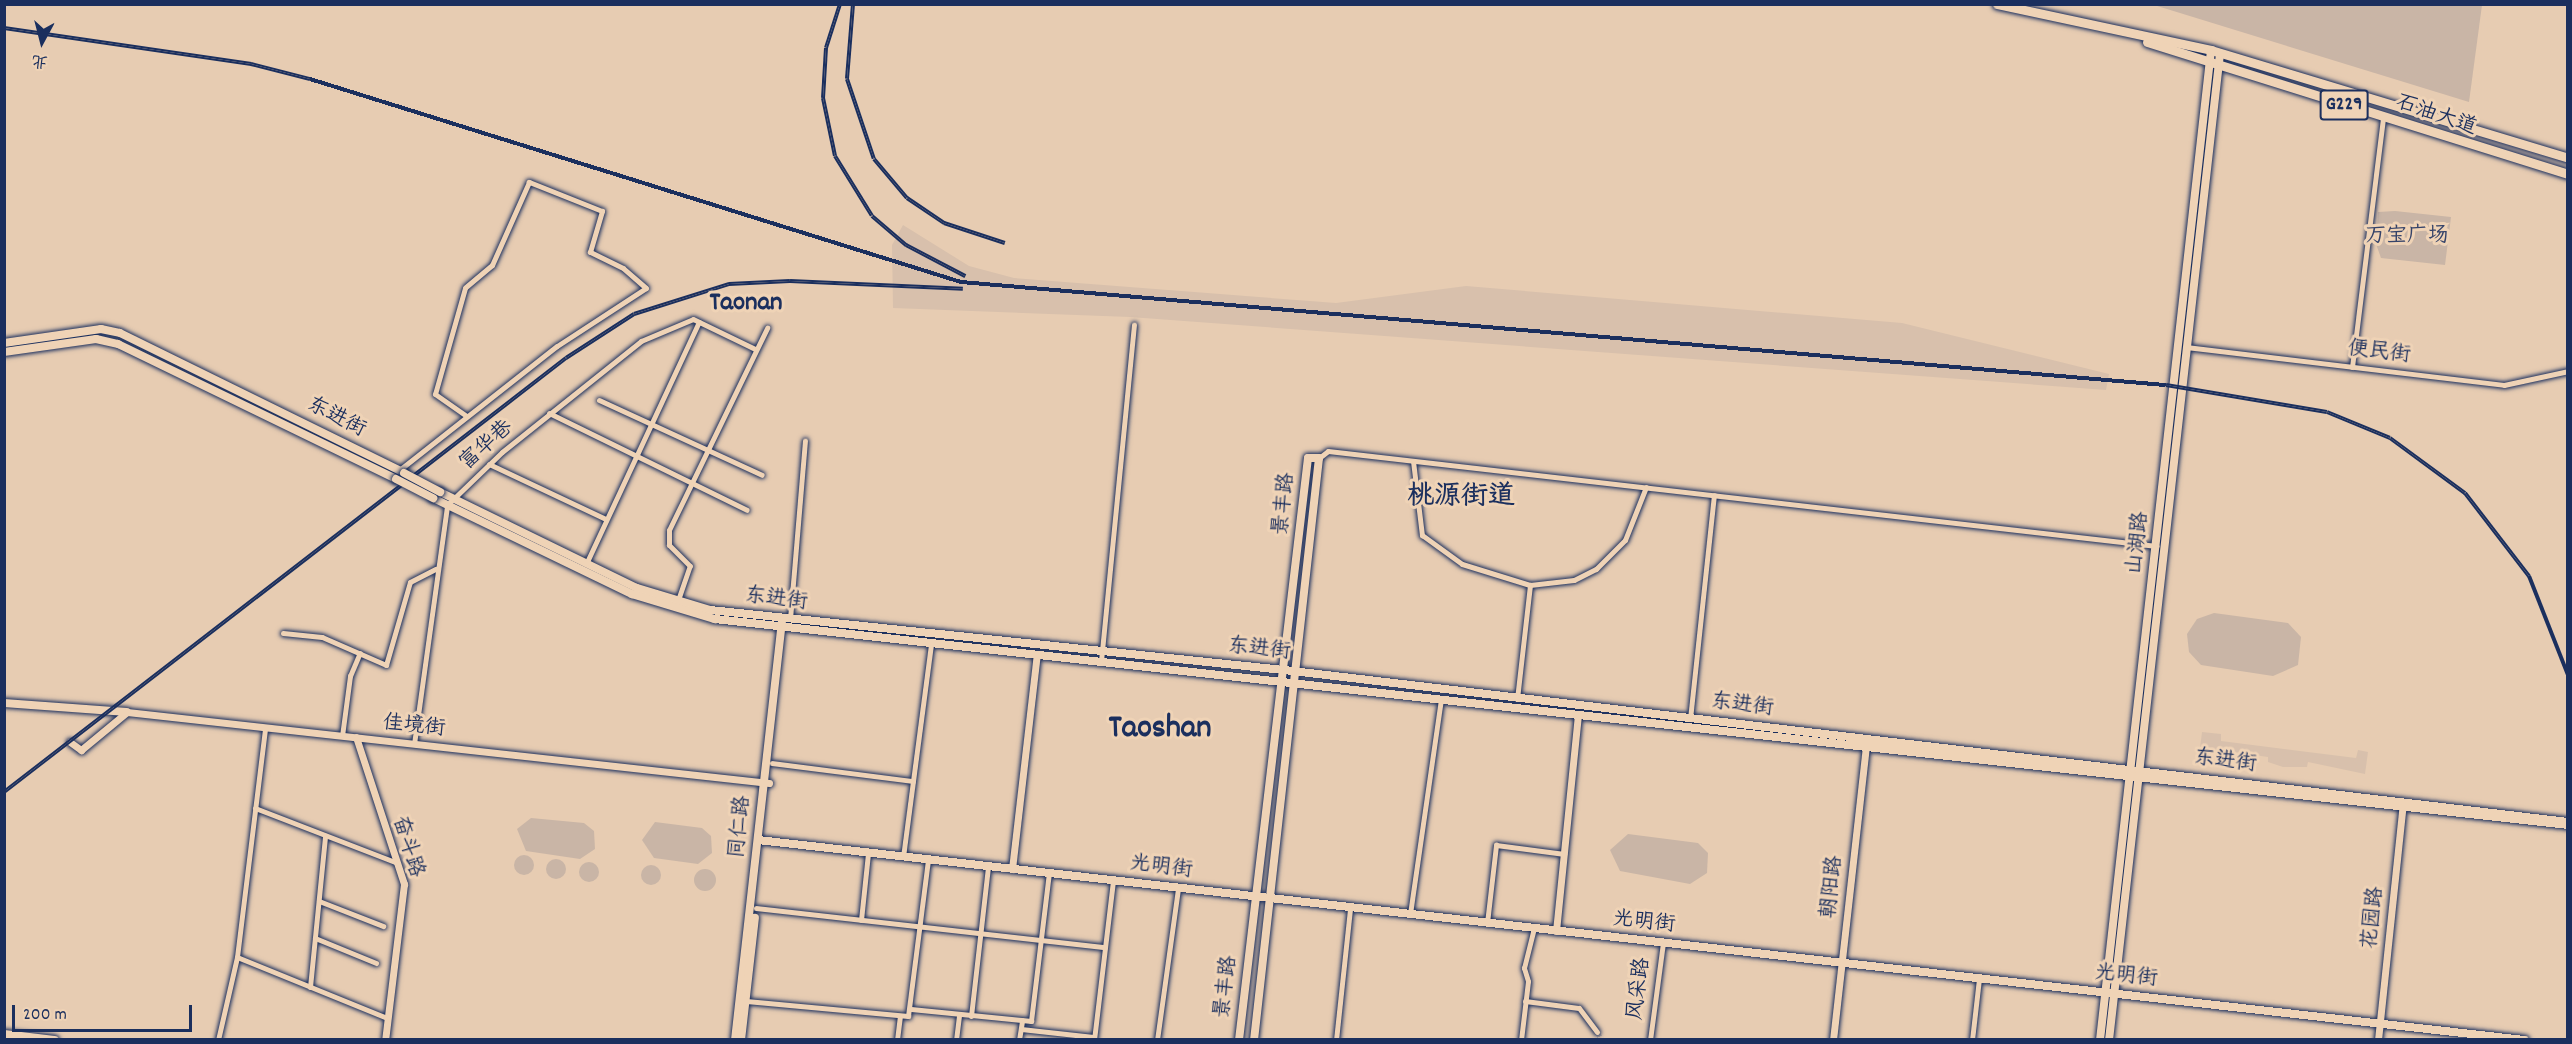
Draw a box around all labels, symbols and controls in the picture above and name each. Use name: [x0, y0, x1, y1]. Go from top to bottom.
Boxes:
north arrow: [12, 12, 72, 72]
text: 北: [30, 48, 49, 73]
road number: G229: [2318, 88, 2370, 122]
street label: 石油大道: [2392, 90, 2480, 142]
park label: 万宝广场: [2365, 224, 2449, 250]
district label: Taonan: [709, 288, 783, 320]
street label: 便民街: [2346, 337, 2412, 369]
street label: 东进街: [302, 392, 370, 444]
street label: 富华巷: [455, 416, 519, 476]
street label: 景丰路: [1269, 471, 1301, 537]
district label: 桃源街道: [1407, 482, 1515, 514]
street label: 山湖路: [2123, 510, 2155, 576]
street label: 东进街: [743, 584, 809, 616]
street label: 东进街: [1226, 634, 1292, 666]
street label: 东进街: [1709, 690, 1775, 722]
district label: Taoshan: [1108, 710, 1212, 750]
street label: 佳境街: [381, 711, 447, 743]
street label: 东进街: [2192, 746, 2258, 778]
street label: 同仁路: [725, 794, 757, 860]
street label: 奋斗路: [386, 813, 428, 881]
street label: 光明街: [1128, 852, 1194, 884]
street label: 朝阳路: [1817, 854, 1849, 920]
street label: 花园路: [2358, 885, 2390, 951]
street label: 光明街: [1611, 907, 1677, 939]
street label: 景丰路: [1211, 954, 1243, 1020]
street label: 风采路: [1624, 956, 1656, 1022]
street label: 光明街: [2093, 961, 2159, 993]
scale bar: [15, 993, 195, 1031]
text: 200 m: [23, 1003, 67, 1028]

